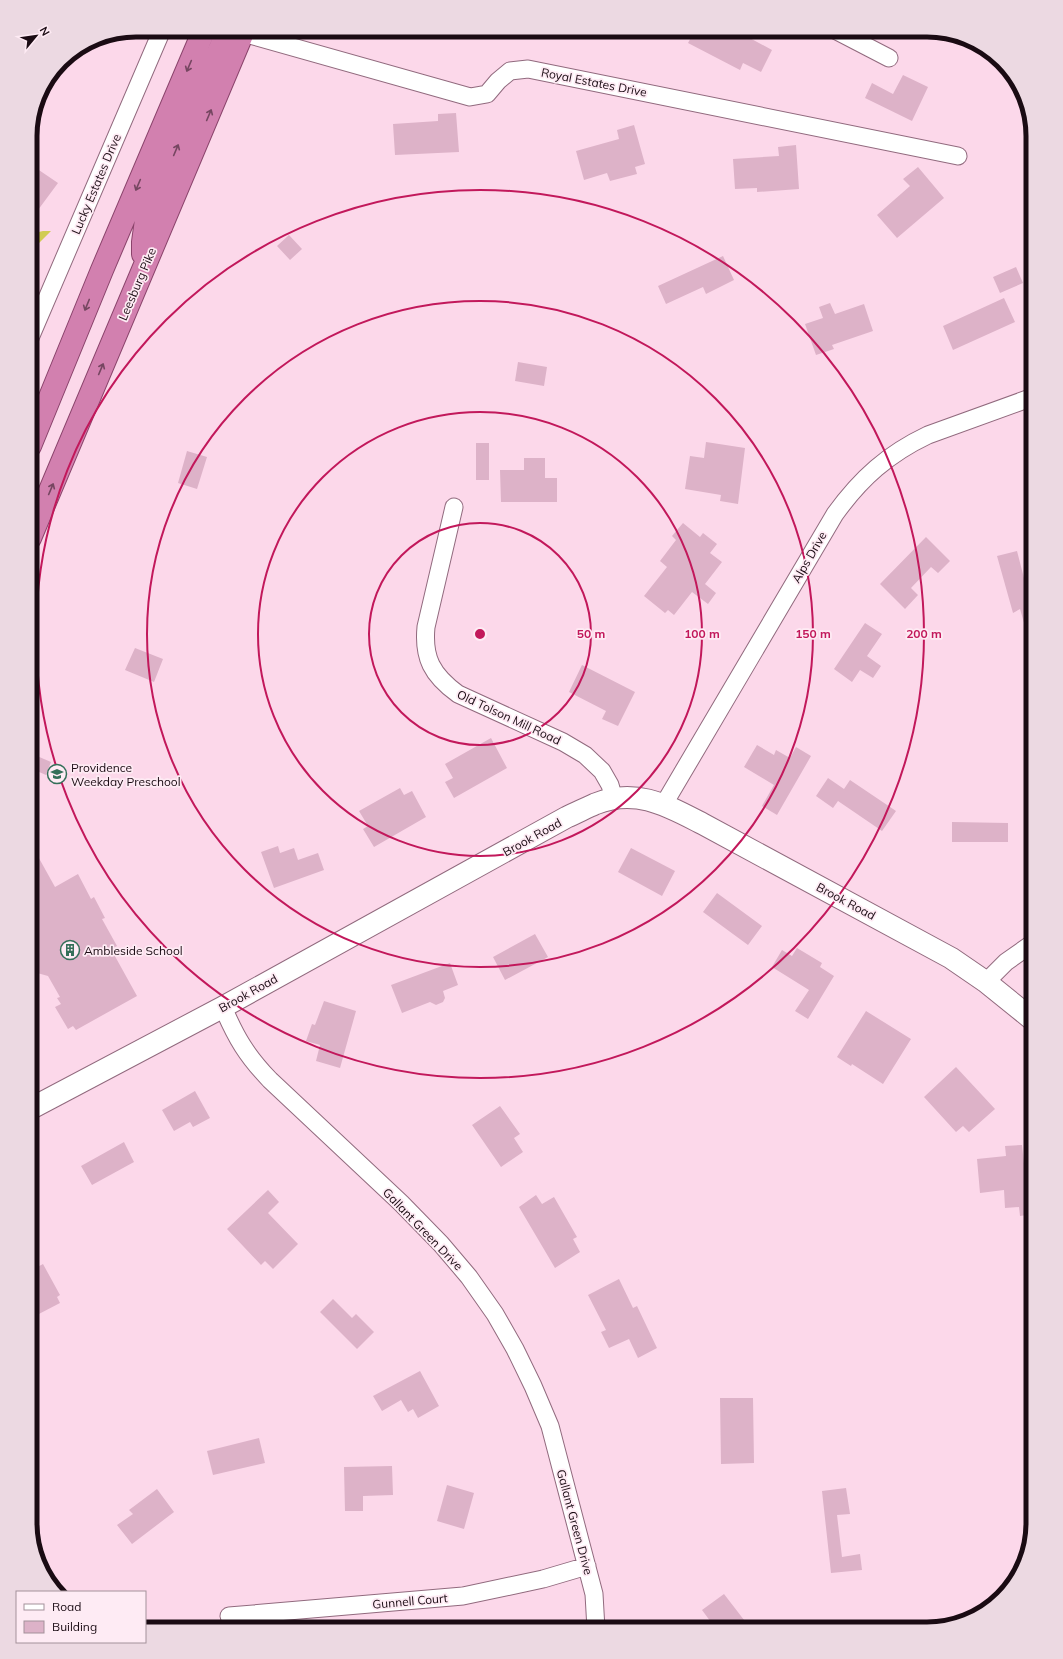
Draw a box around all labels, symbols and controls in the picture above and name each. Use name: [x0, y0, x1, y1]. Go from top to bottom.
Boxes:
north arrow: [16, 16, 56, 56]
text: N: [37, 24, 53, 38]
one-way arrow: [185, 59, 192, 71]
street label: Royal Estates Drive: [540, 64, 648, 100]
one-way arrow: [205, 109, 213, 121]
street label: Lucky Estates Drive: [68, 131, 124, 237]
one-way arrow: [173, 145, 181, 157]
one-way arrow: [134, 179, 141, 191]
street label: Leesburg Pike: [115, 245, 159, 323]
one-way arrow: [83, 299, 91, 311]
one-way arrow: [98, 364, 105, 376]
one-way arrow: [47, 484, 55, 496]
street label: Alps Drive: [788, 529, 830, 585]
text: 50 m: [577, 626, 605, 641]
text: 100 m: [684, 626, 720, 641]
text: 150 m: [795, 626, 831, 641]
text: 200 m: [906, 626, 942, 641]
centre of rings: [473, 627, 487, 641]
street label: Old Tolson Mill Road: [455, 686, 563, 748]
place label: Providence Weekday Preschool: [71, 760, 181, 789]
school or university icon: Providence Weekday Preschool: [46, 763, 68, 785]
street label: Brook Road: [500, 815, 564, 859]
street label: Brook Road: [814, 879, 878, 923]
building icon: Ambleside School: [59, 939, 81, 961]
place label: Ambleside School: [84, 943, 183, 958]
street label: Brook Road: [216, 971, 280, 1015]
street label: Gallant Green Drive: [380, 1185, 466, 1273]
street label: Gallant Green Drive: [554, 1468, 596, 1576]
street label: Gunnell Court: [372, 1590, 448, 1612]
legend: [16, 1591, 146, 1643]
text: Road: [52, 1599, 81, 1614]
text: Building: [52, 1619, 97, 1634]

